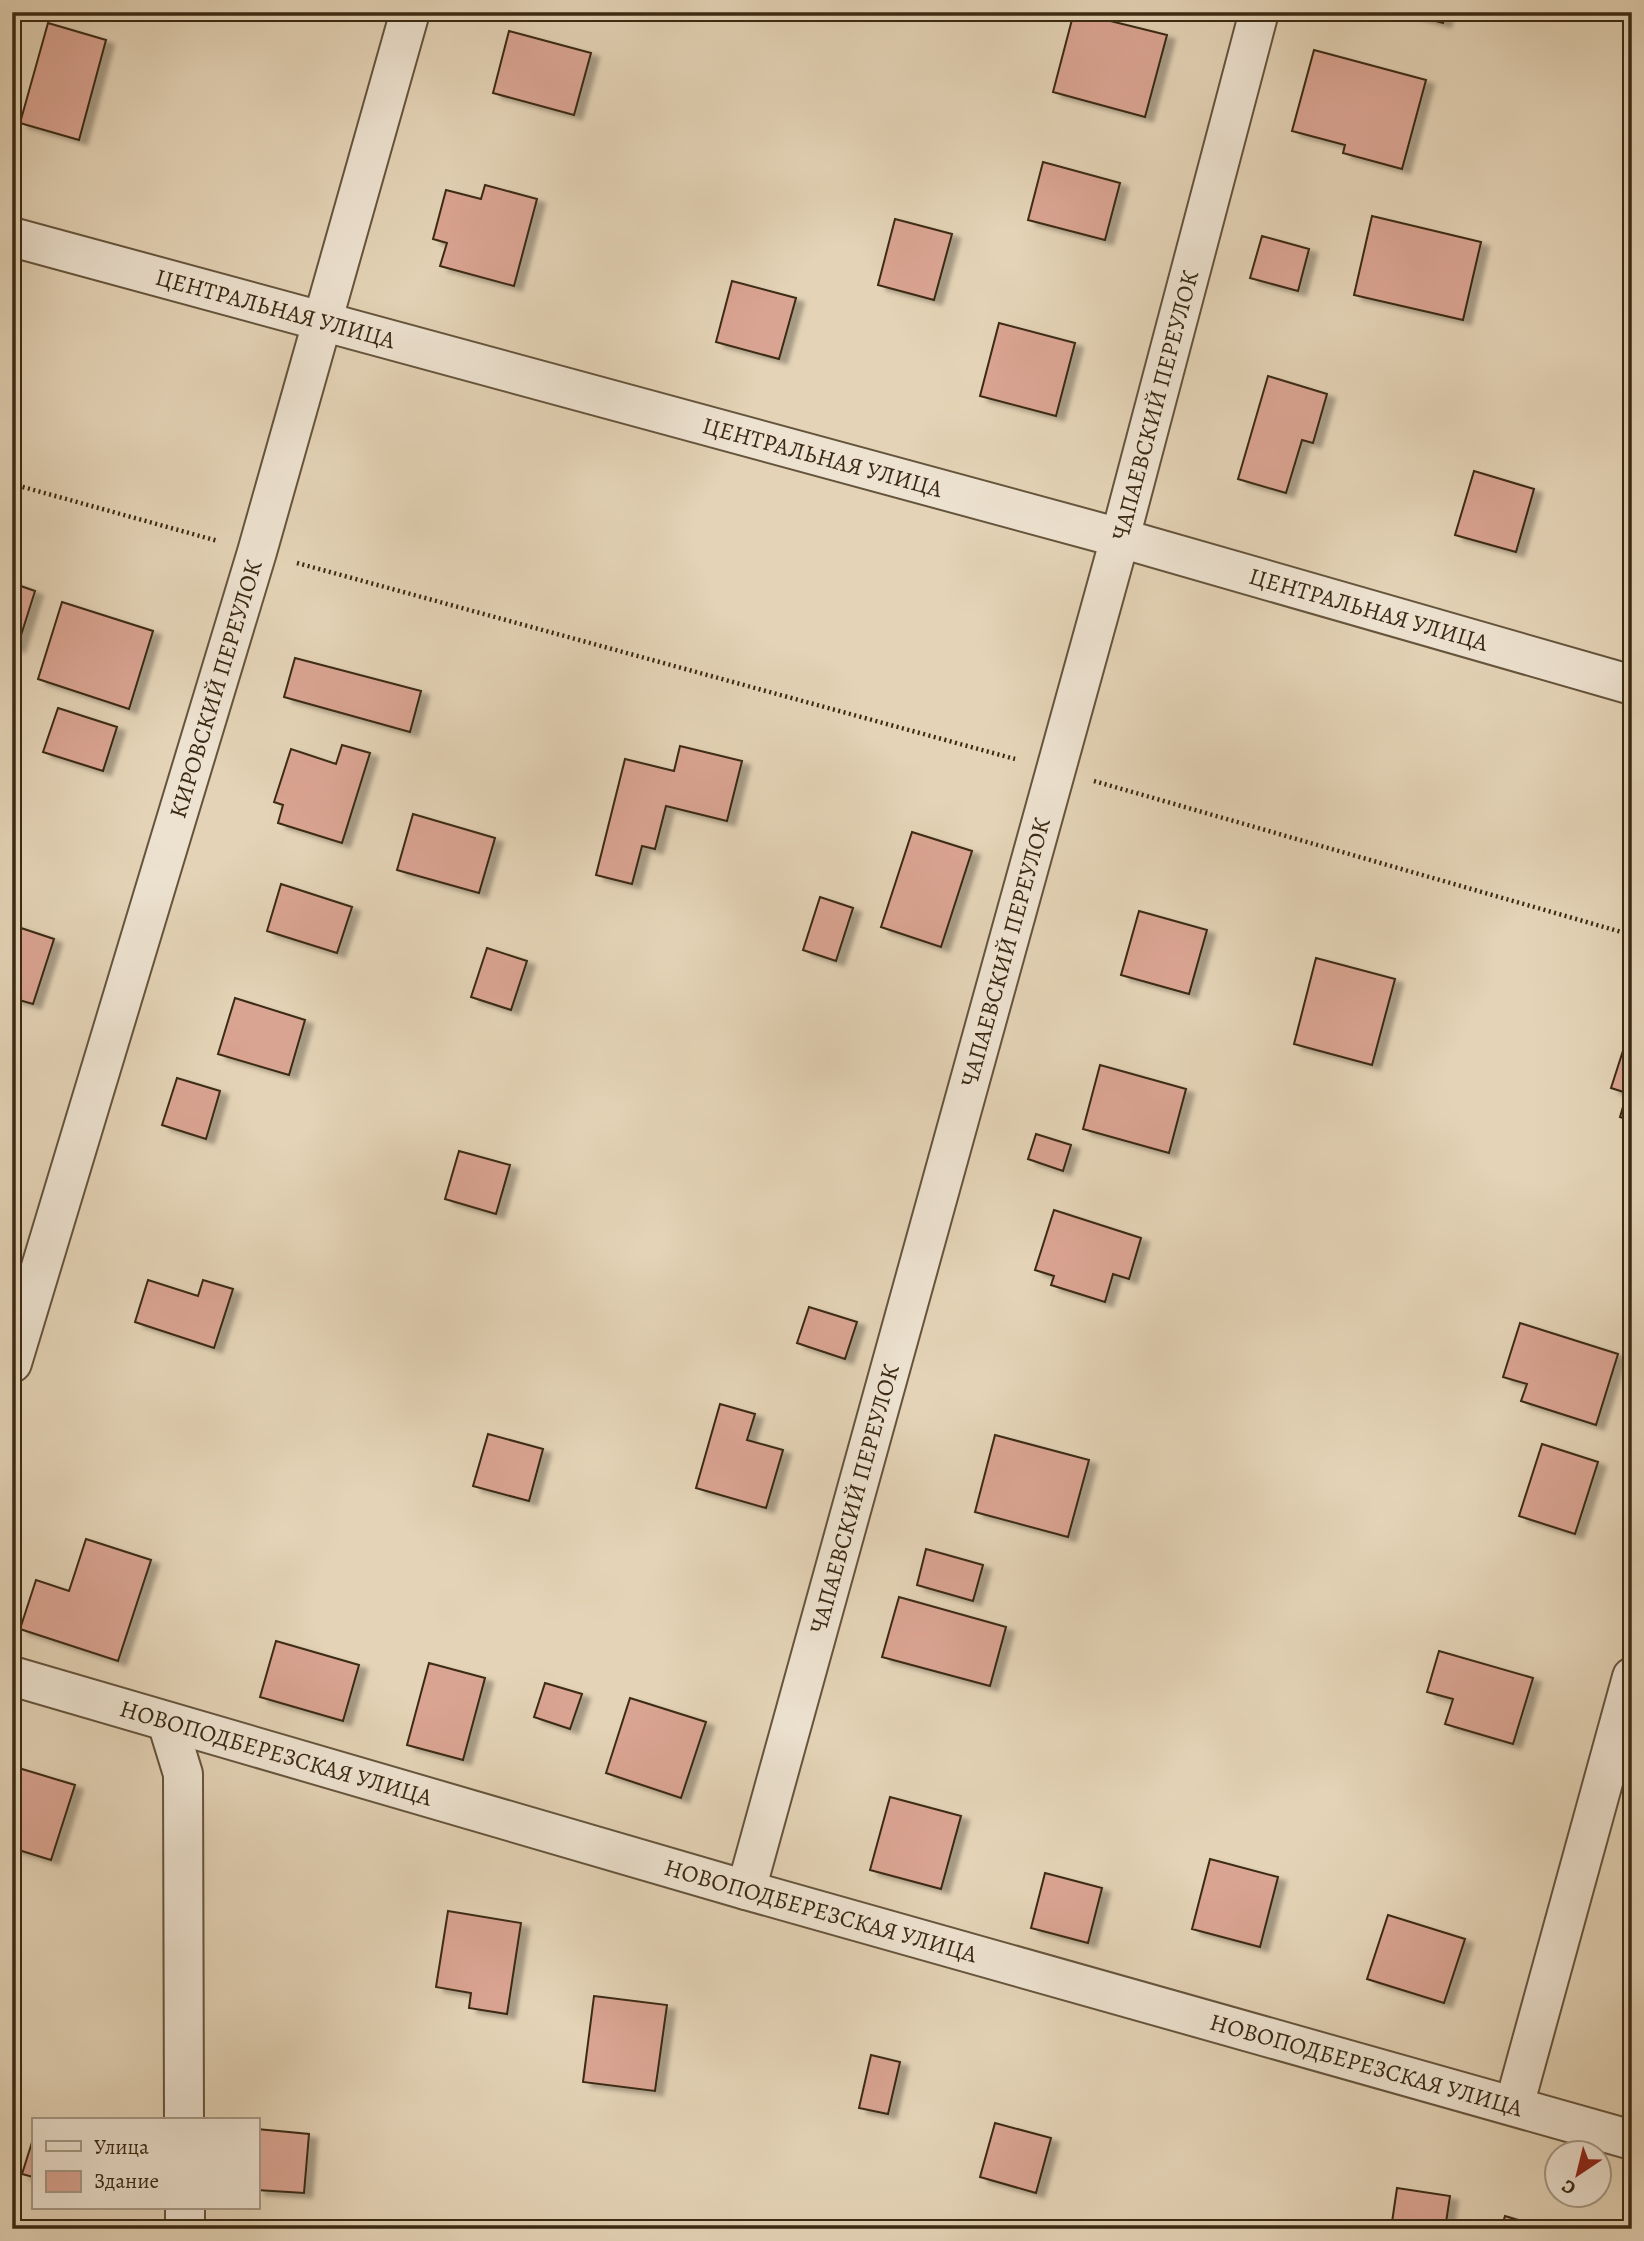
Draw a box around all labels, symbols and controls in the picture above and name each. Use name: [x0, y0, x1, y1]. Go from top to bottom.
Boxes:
street label: ЦЕНТРАЛЬНАЯ УЛИЦА: [152, 261, 400, 357]
street label: ЧАПАЕВСКИЙ ПЕРЕУЛОК: [1104, 266, 1206, 544]
street label: ЦЕНТРАЛЬНАЯ УЛИЦА: [699, 409, 947, 505]
street label: КИРОВСКИЙ ПЕРЕУЛОК: [162, 556, 270, 822]
street label: ЦЕНТРАЛЬНАЯ УЛИЦА: [1246, 560, 1493, 659]
street label: ЧАПАЕВСКИЙ ПЕРЕУЛОК: [953, 813, 1058, 1090]
street label: ЧАПАЕВСКИЙ ПЕРЕУЛОК: [802, 1360, 907, 1637]
street label: НОВОПОДБЕРЕЗСКАЯ УЛИЦА: [116, 1692, 437, 1814]
street label: НОВОПОДБЕРЕЗСКАЯ УЛИЦА: [660, 1851, 982, 1971]
street label: НОВОПОДБЕРЕЗСКАЯ УЛИЦА: [1206, 2006, 1527, 2125]
legend: [32, 2118, 259, 2210]
text: Улица: [94, 2133, 149, 2161]
north arrow: [1542, 2140, 1612, 2210]
text: Здание: [94, 2167, 159, 2195]
text: С: [1557, 2173, 1581, 2201]

